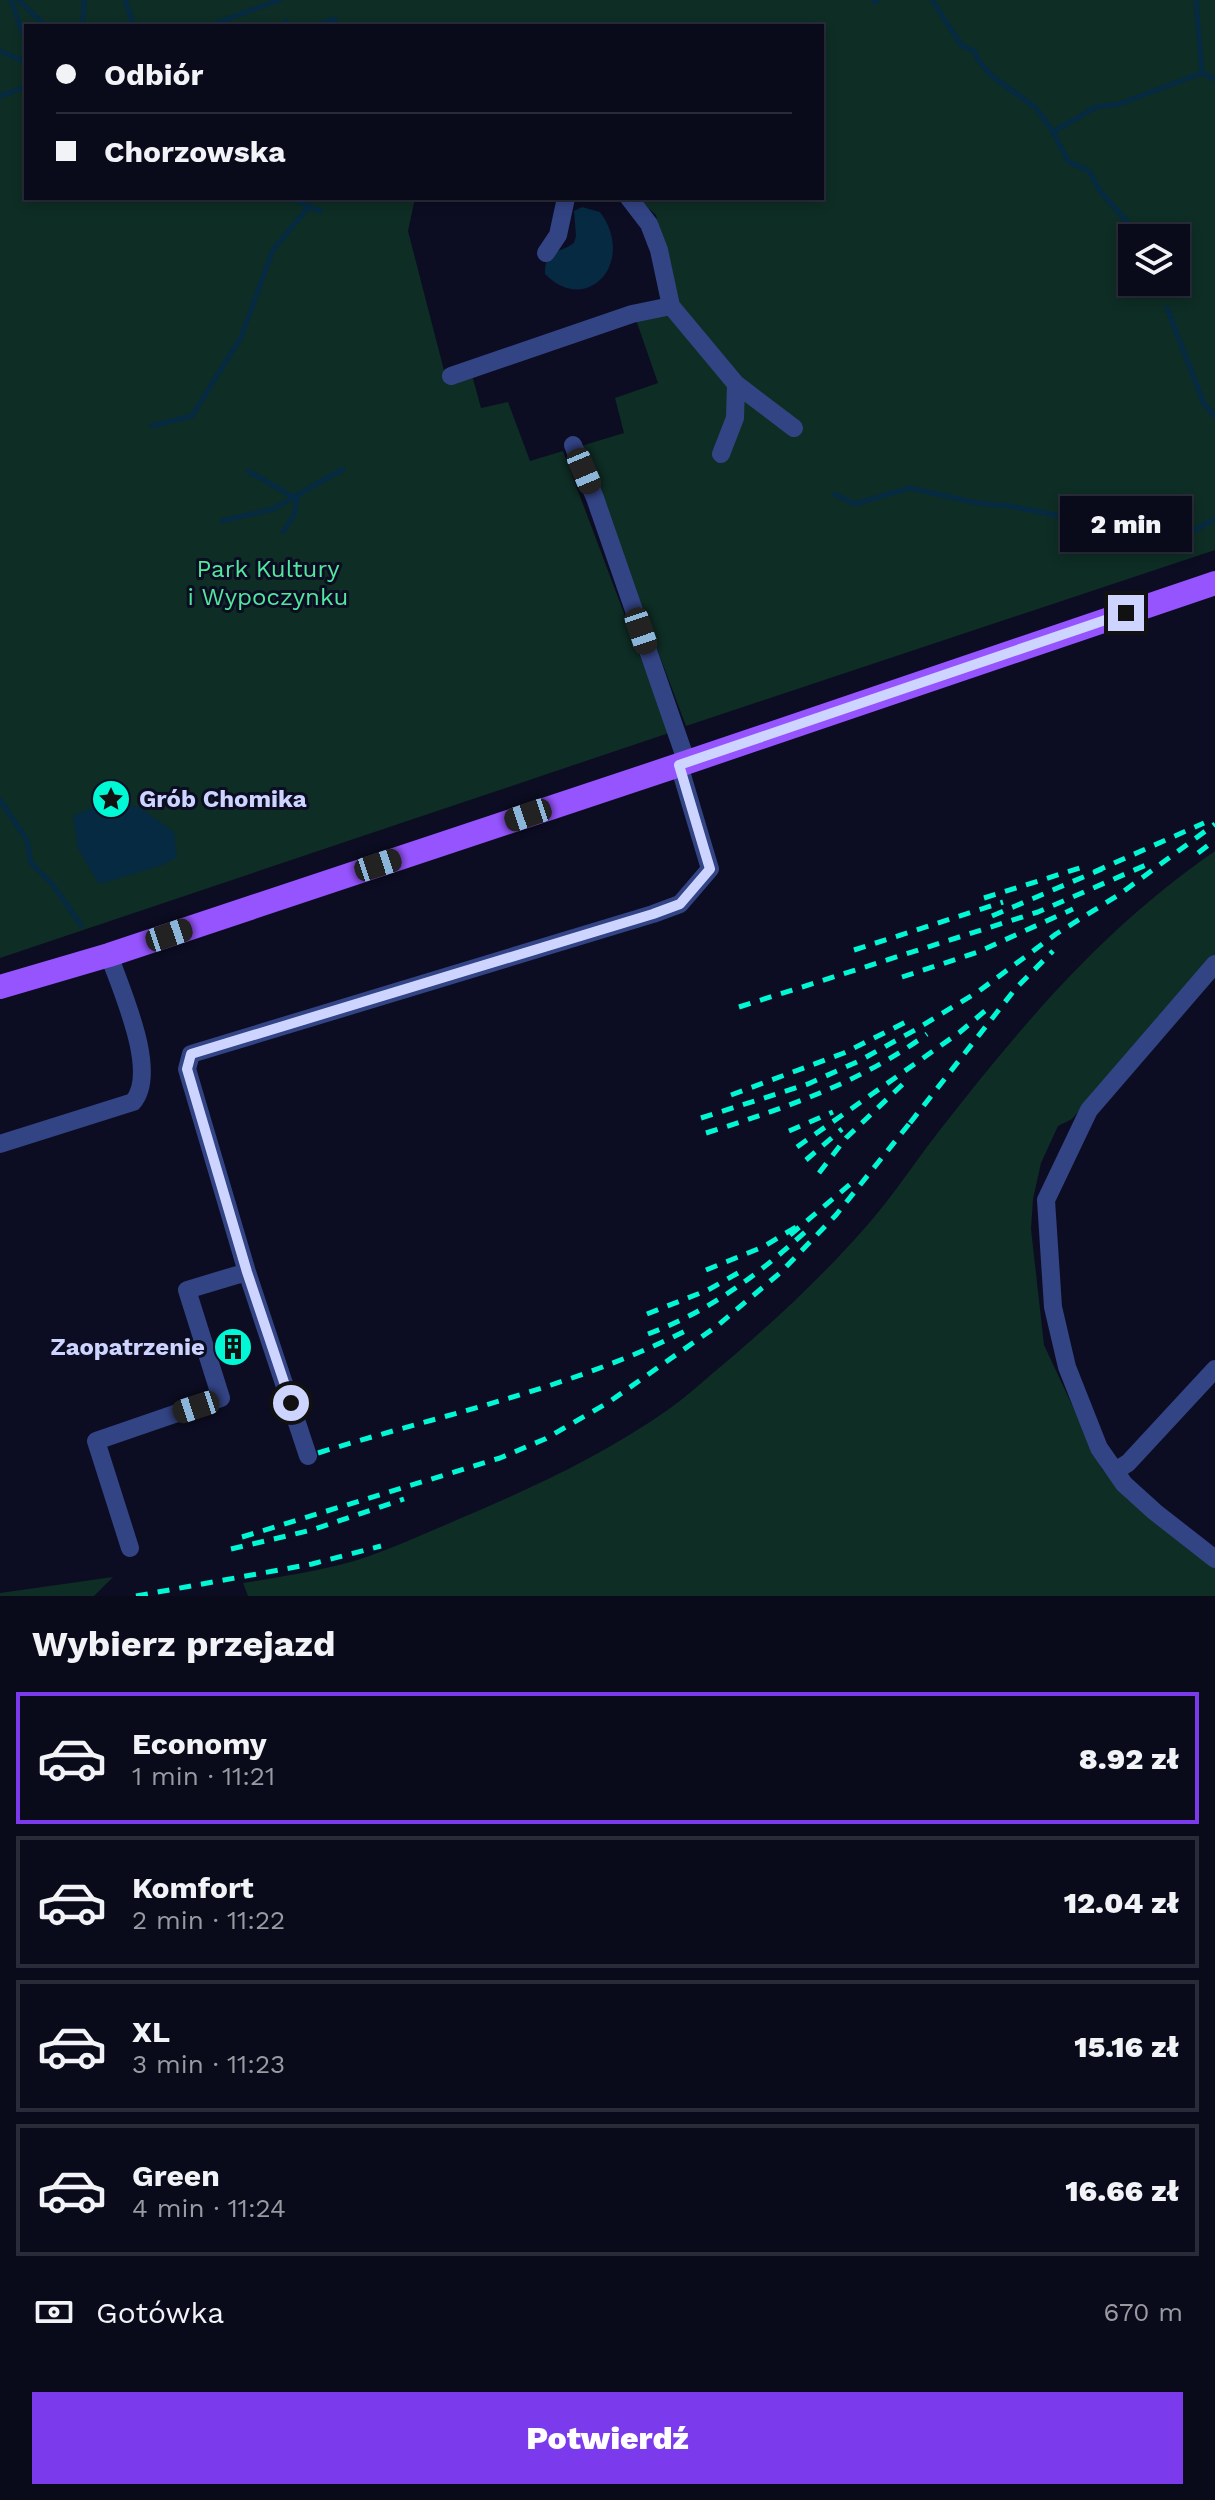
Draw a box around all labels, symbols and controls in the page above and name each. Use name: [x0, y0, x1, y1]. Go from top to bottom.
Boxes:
text: Odbiór: [104, 57, 203, 92]
text: Chorzowska: [104, 134, 286, 169]
map controls: [1118, 224, 1190, 296]
button: layers: [1118, 224, 1190, 296]
car: [564, 444, 604, 498]
callout: 2 min: [1060, 497, 1192, 553]
text: 2 min: [1091, 509, 1161, 539]
park label: Park Kultury i Wypoczynku: [188, 555, 348, 611]
route end: [1108, 595, 1144, 631]
car: [622, 604, 660, 658]
place icon: Grób Chomika: [90, 778, 132, 820]
place label: Grób Chomika: [139, 785, 307, 813]
car: [501, 796, 555, 834]
car: [351, 846, 405, 884]
car: [142, 916, 196, 954]
building icon: Zaopatrzenie: [212, 1326, 254, 1368]
place label: Zaopatrzenie: [50, 1333, 205, 1361]
route start: [273, 1385, 309, 1421]
car: [169, 1388, 223, 1426]
text: Wybierz przejazd: [32, 1623, 336, 1665]
icon: car: [36, 1722, 108, 1794]
text: Economy: [132, 1726, 267, 1761]
text: 8.92 zł: [1079, 1741, 1179, 1776]
text: 1 min · 11:21: [132, 1761, 275, 1791]
icon: car: [36, 1866, 108, 1938]
text: Komfort: [132, 1870, 254, 1905]
text: 12.04 zł: [1064, 1885, 1179, 1920]
text: 2 min · 11:22: [132, 1905, 285, 1935]
icon: car: [36, 2010, 108, 2082]
text: XL: [132, 2014, 170, 2049]
text: 15.16 zł: [1074, 2029, 1179, 2064]
text: 3 min · 11:23: [132, 2049, 285, 2079]
icon: car: [36, 2154, 108, 2226]
text: Green: [132, 2158, 220, 2193]
text: 16.66 zł: [1065, 2173, 1179, 2208]
text: 4 min · 11:24: [132, 2193, 286, 2223]
icon: cash: [32, 2290, 76, 2334]
text: Gotówka: [96, 2295, 224, 2330]
text: 670 m: [1104, 2297, 1183, 2327]
button: Potwierdź: [32, 2392, 1183, 2484]

